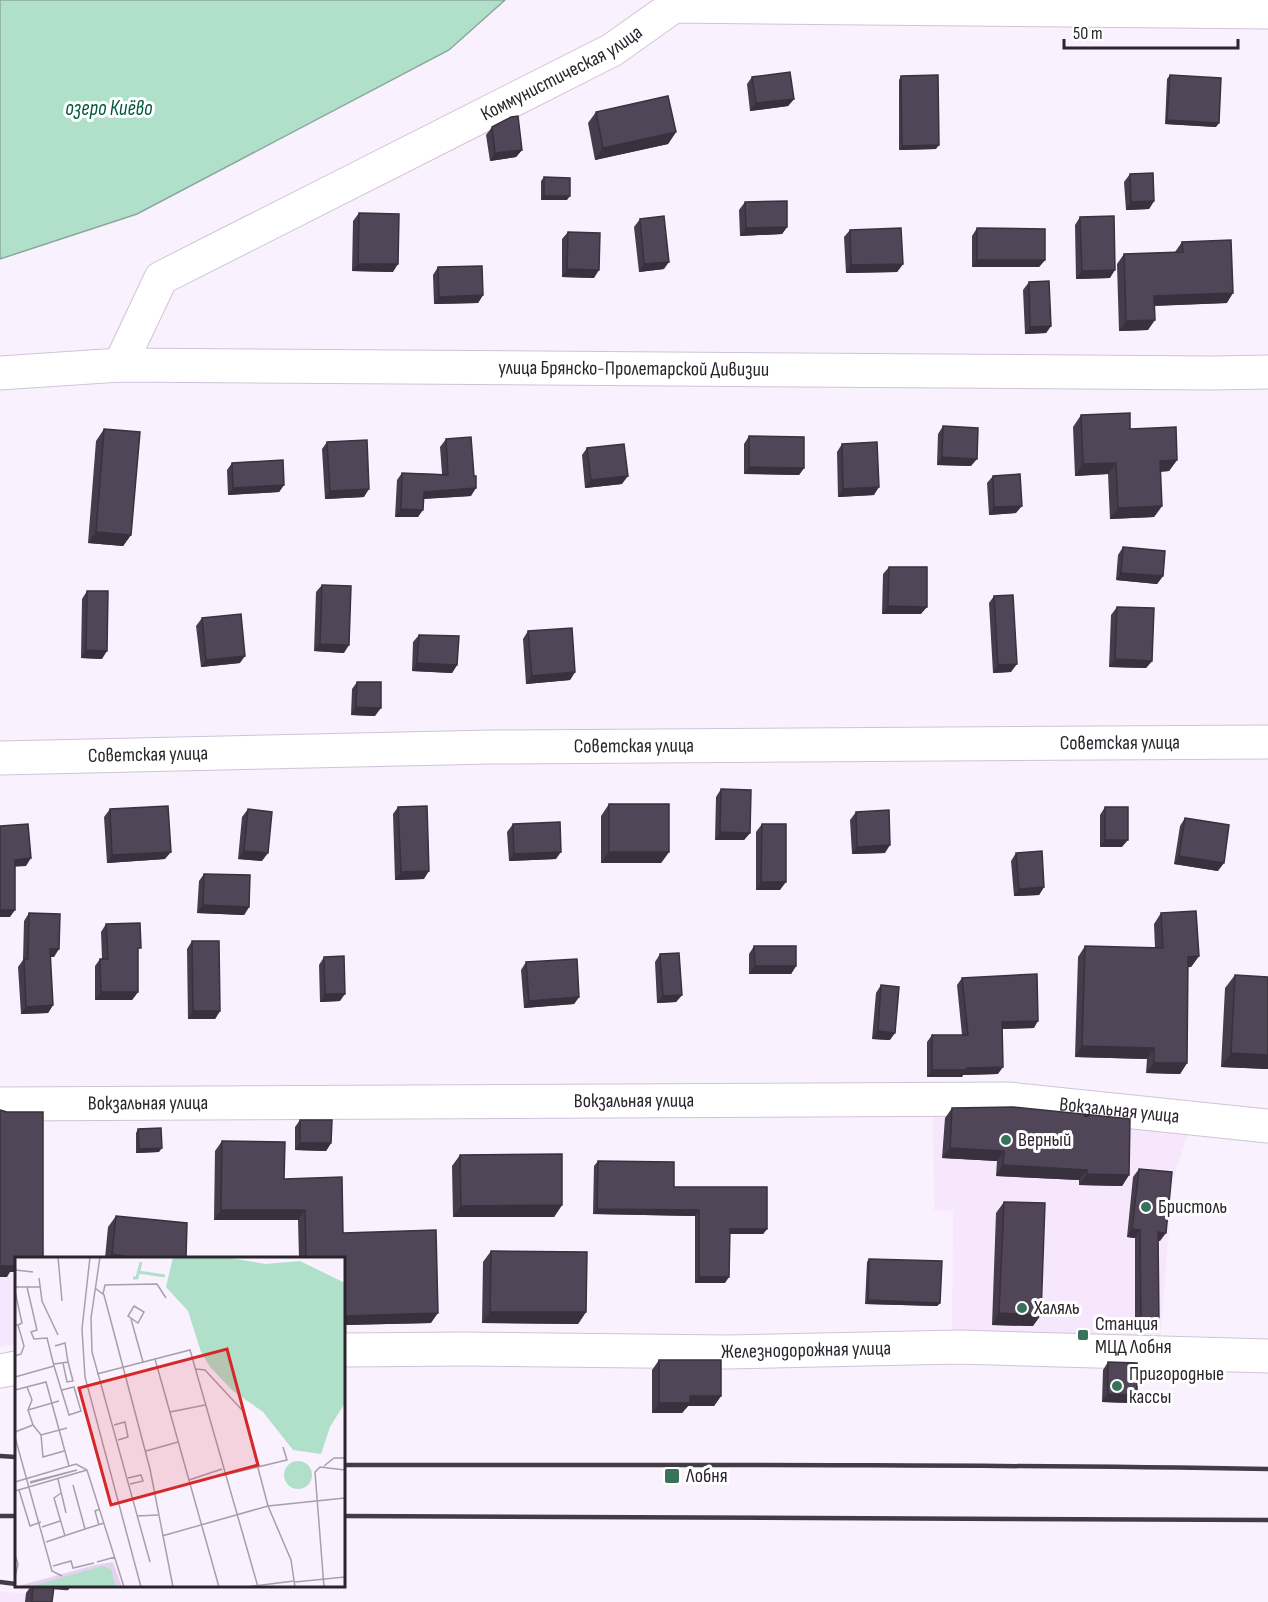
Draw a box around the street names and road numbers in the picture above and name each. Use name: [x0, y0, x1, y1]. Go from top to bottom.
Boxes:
street label: Коммунистическая улица: [477, 20, 647, 126]
street label: улица Брянско-Пролетарской Дивизии: [498, 356, 769, 382]
street label: Советская улица: [1060, 731, 1180, 755]
street label: Советская улица: [574, 734, 694, 758]
street label: Советская улица: [88, 741, 208, 768]
street label: Вокзальная улица: [574, 1089, 694, 1113]
street label: Вокзальная улица: [88, 1091, 208, 1116]
street label: Вокзальная улица: [1058, 1092, 1181, 1129]
street label: Железнодорожная улица: [721, 1336, 891, 1364]

